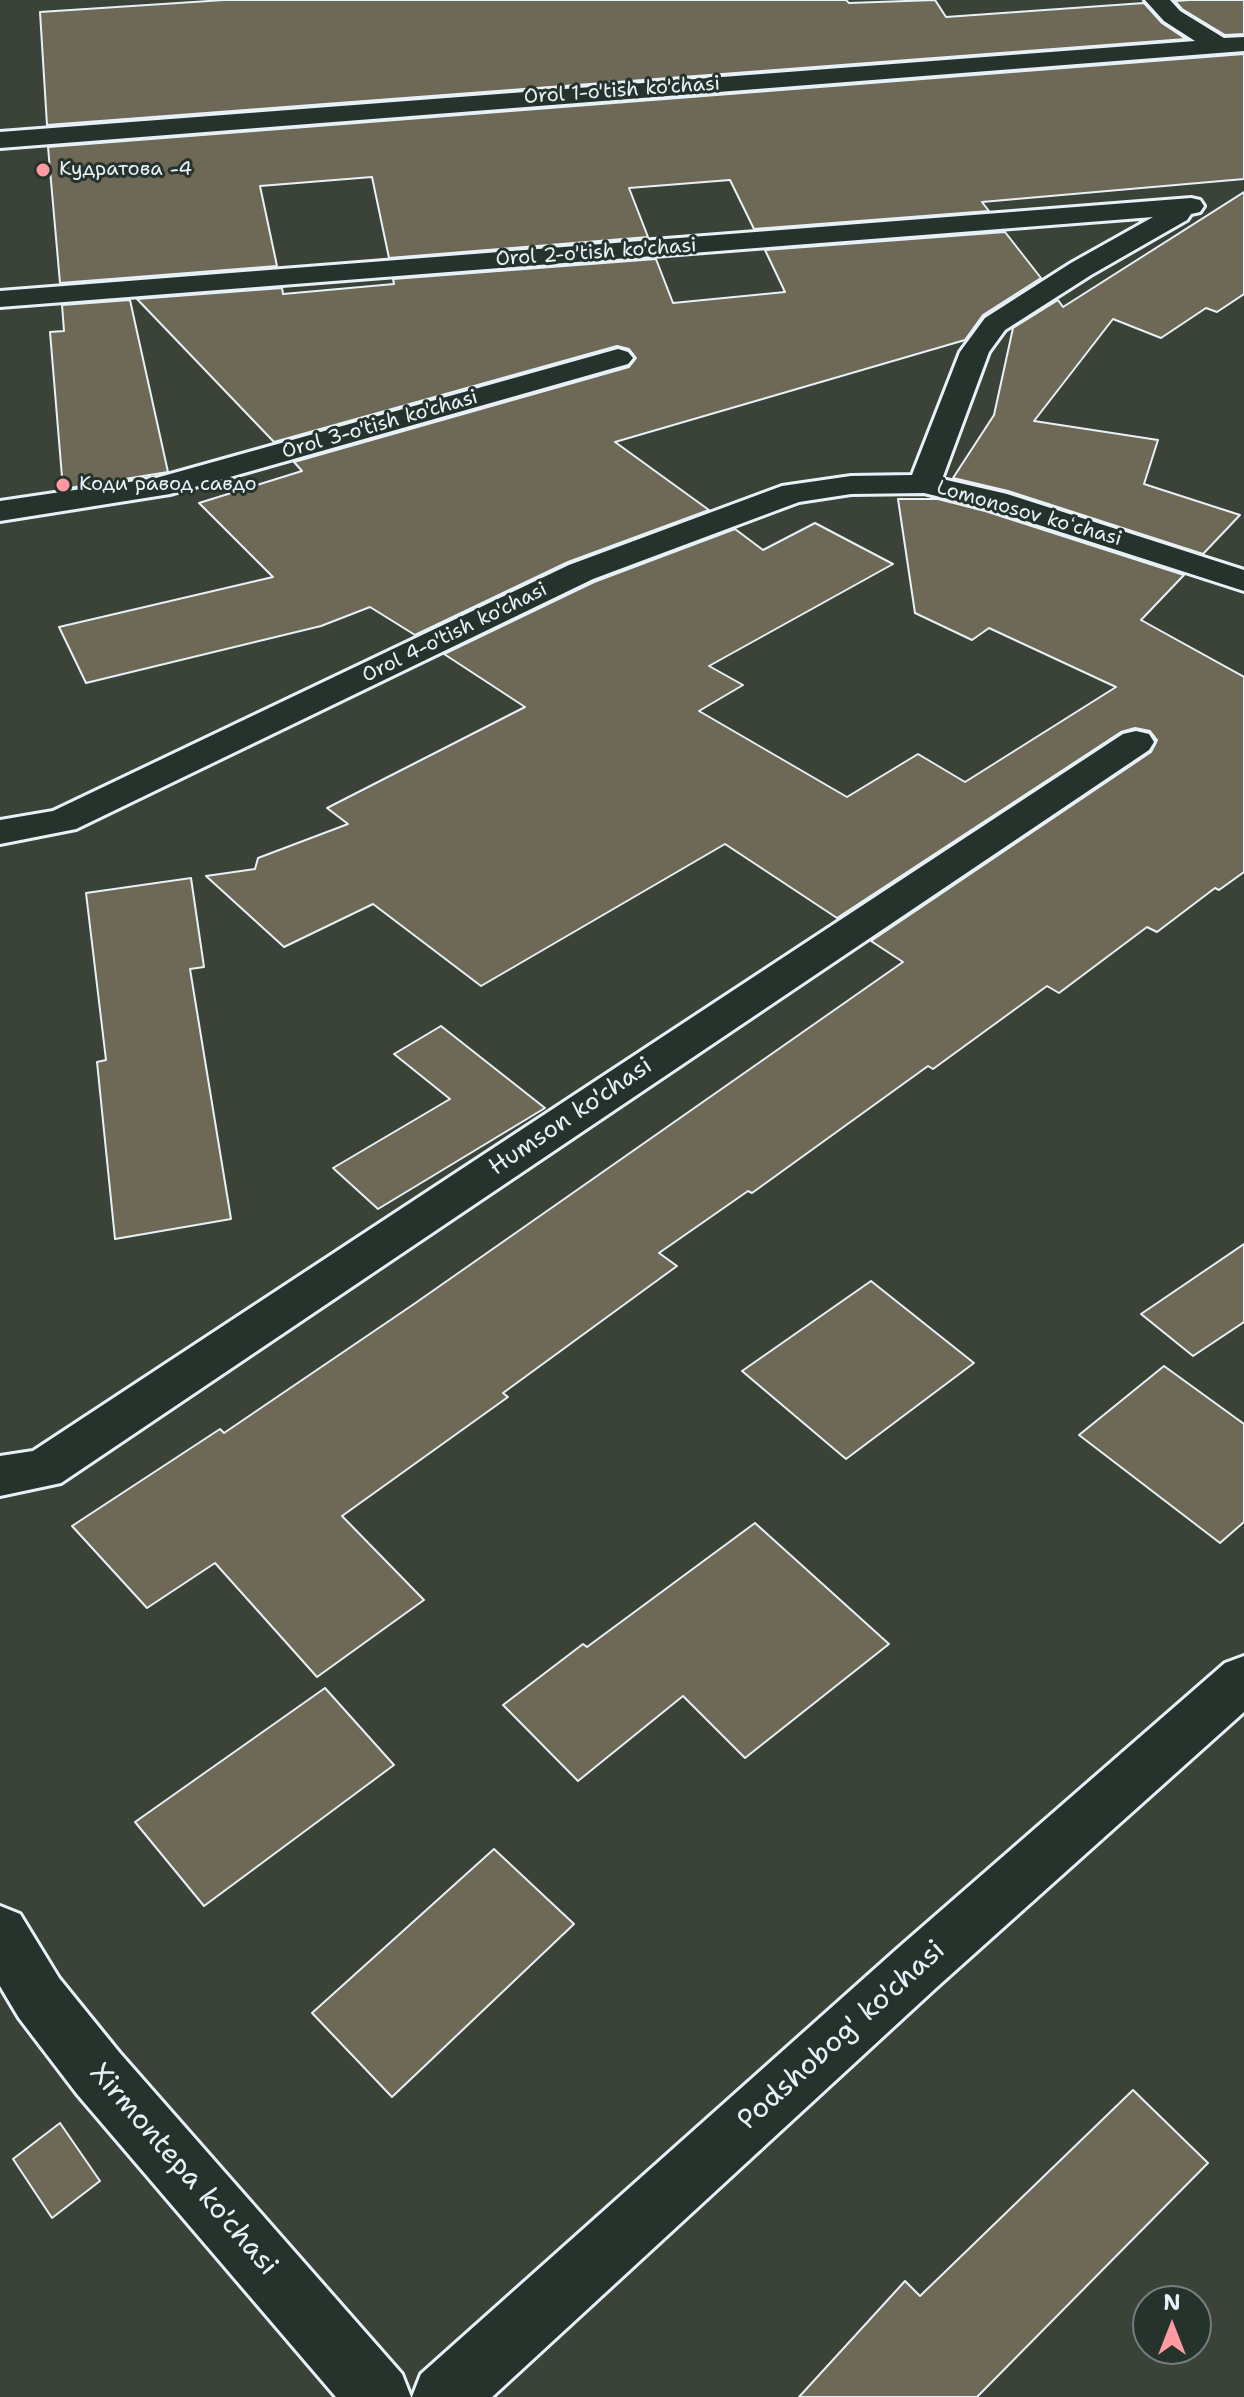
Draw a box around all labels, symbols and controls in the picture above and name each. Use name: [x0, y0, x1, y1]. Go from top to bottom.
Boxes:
street label: Orol 1-o'tish ko'chasi: [523, 72, 721, 110]
place label: Кудратова -4: [59, 158, 192, 182]
marker: Кудратова -4: [34, 161, 52, 179]
street label: Orol 2-o'tish ko'chasi: [495, 234, 697, 272]
street label: Orol 3-o'tish ko'chasi: [279, 386, 481, 464]
place label: Коди равод савдо: [79, 473, 257, 497]
marker: Коди равод савдо: [54, 476, 72, 494]
street label: Lomonosov koʻchasi: [934, 476, 1124, 552]
street label: Orol 4-o'tish ko'chasi: [359, 578, 551, 688]
street label: Humson ko'chasi: [484, 1052, 658, 1182]
street label: Podshobog' ko'chasi: [731, 1934, 953, 2138]
street label: Xirmontepa ko'chasi: [82, 2057, 284, 2283]
north arrow: [1132, 2285, 1212, 2365]
text: N: [1163, 2288, 1181, 2317]

